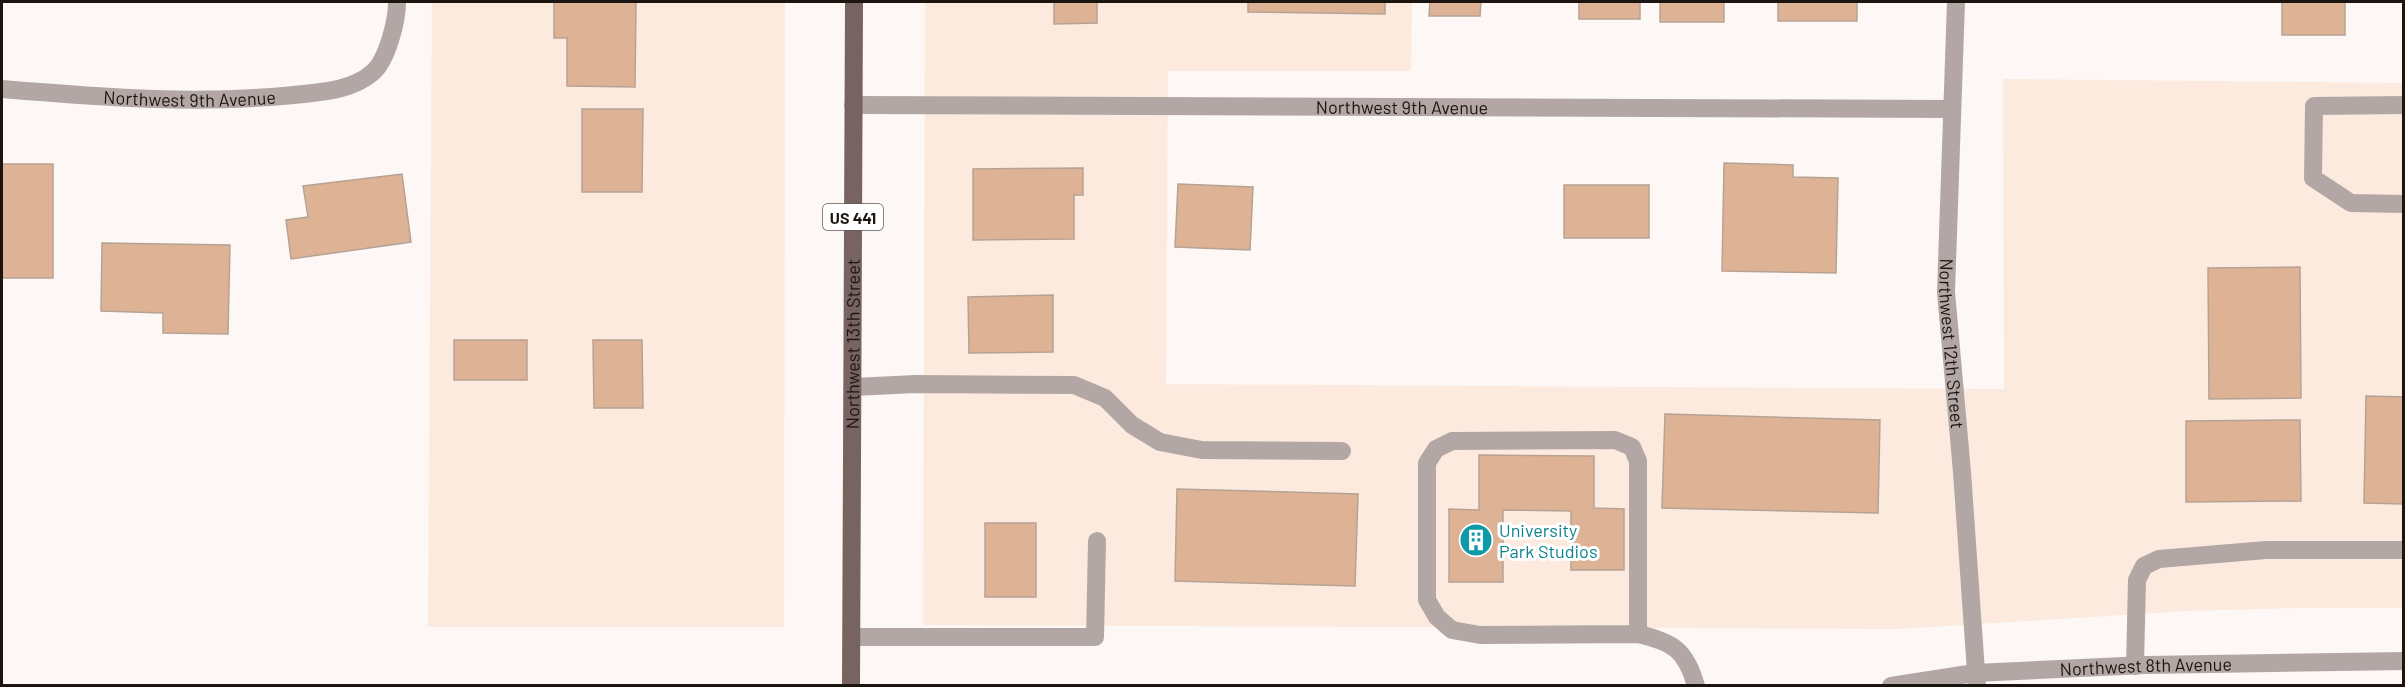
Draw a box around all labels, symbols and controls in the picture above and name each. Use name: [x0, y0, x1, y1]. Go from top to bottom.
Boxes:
street label: Northwest 9th Avenue: [103, 86, 277, 111]
street label: Northwest 9th Avenue: [1316, 96, 1488, 118]
road number: US 441: [823, 204, 883, 230]
street label: Northwest 12th Street: [1935, 258, 1969, 430]
street label: Northwest 13th Street: [841, 259, 864, 429]
place label: University Park Studios: [1499, 519, 1598, 562]
building icon: University Park Studios: [1458, 522, 1494, 558]
street label: Northwest 8th Avenue: [2059, 653, 2232, 680]

